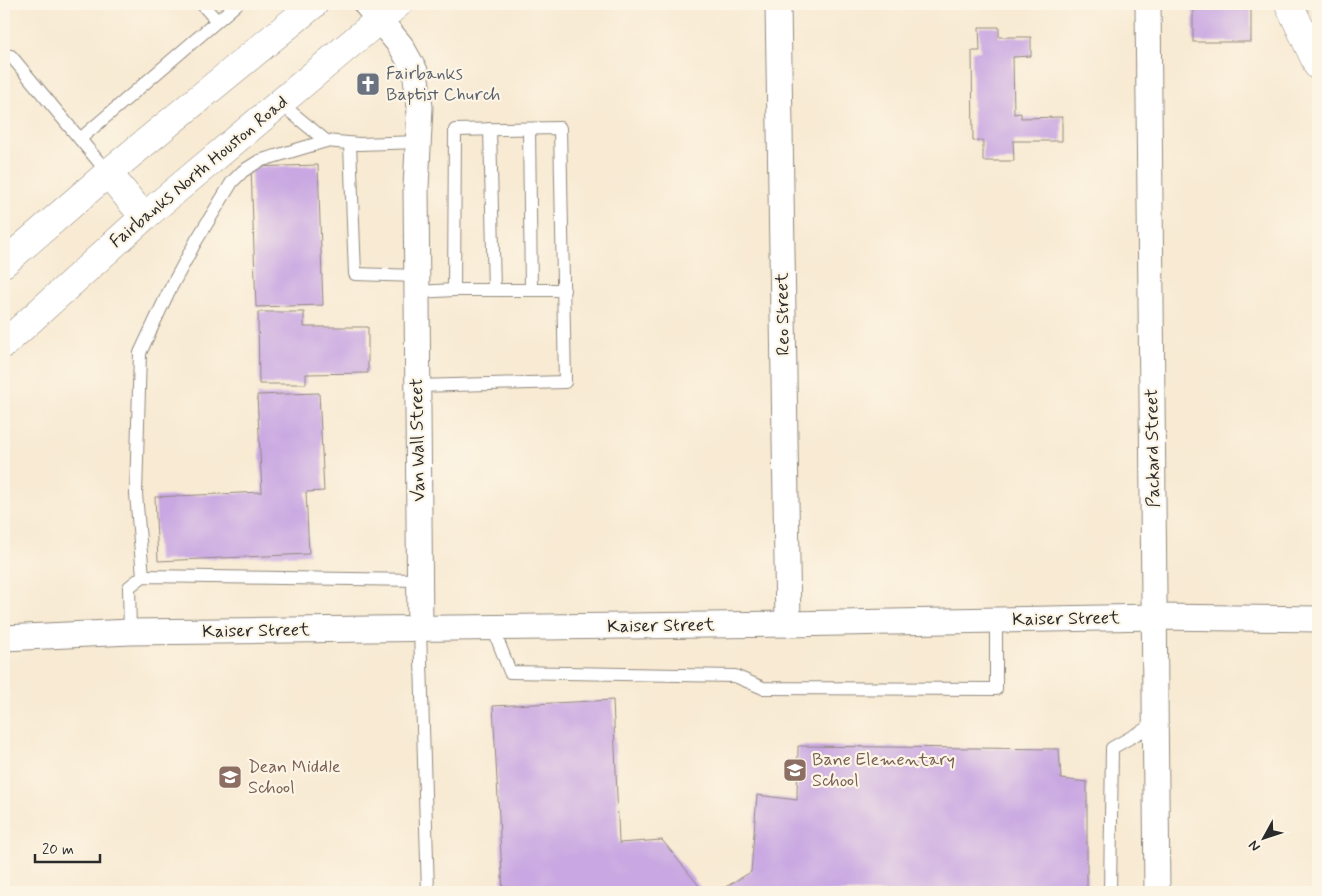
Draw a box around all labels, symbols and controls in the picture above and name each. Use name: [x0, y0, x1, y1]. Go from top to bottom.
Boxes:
place label: Fairbanks Baptist Church: [386, 62, 500, 107]
church icon: Fairbanks Baptist Church: [355, 71, 381, 97]
street label: Fairbanks North Houston Road: [105, 90, 293, 254]
street label: Reo Street: [770, 272, 796, 356]
street label: Van Wall Street: [405, 378, 431, 502]
street label: Packard Street: [1140, 388, 1166, 508]
street label: Kaiser Street: [1012, 606, 1120, 632]
street label: Kaiser Street: [607, 613, 715, 639]
street label: Kaiser Street: [202, 618, 310, 644]
place label: Bane Elementary School: [812, 748, 955, 793]
place label: Dean Middle School: [248, 755, 341, 800]
school or university icon: Bane Elementary School: [782, 757, 808, 783]
school or university icon: Dean Middle School: [217, 764, 243, 790]
north arrow: [1240, 814, 1290, 864]
scale bar: [35, 831, 100, 863]
text: N: [1245, 836, 1265, 855]
text: 20 m: [42, 840, 74, 860]

